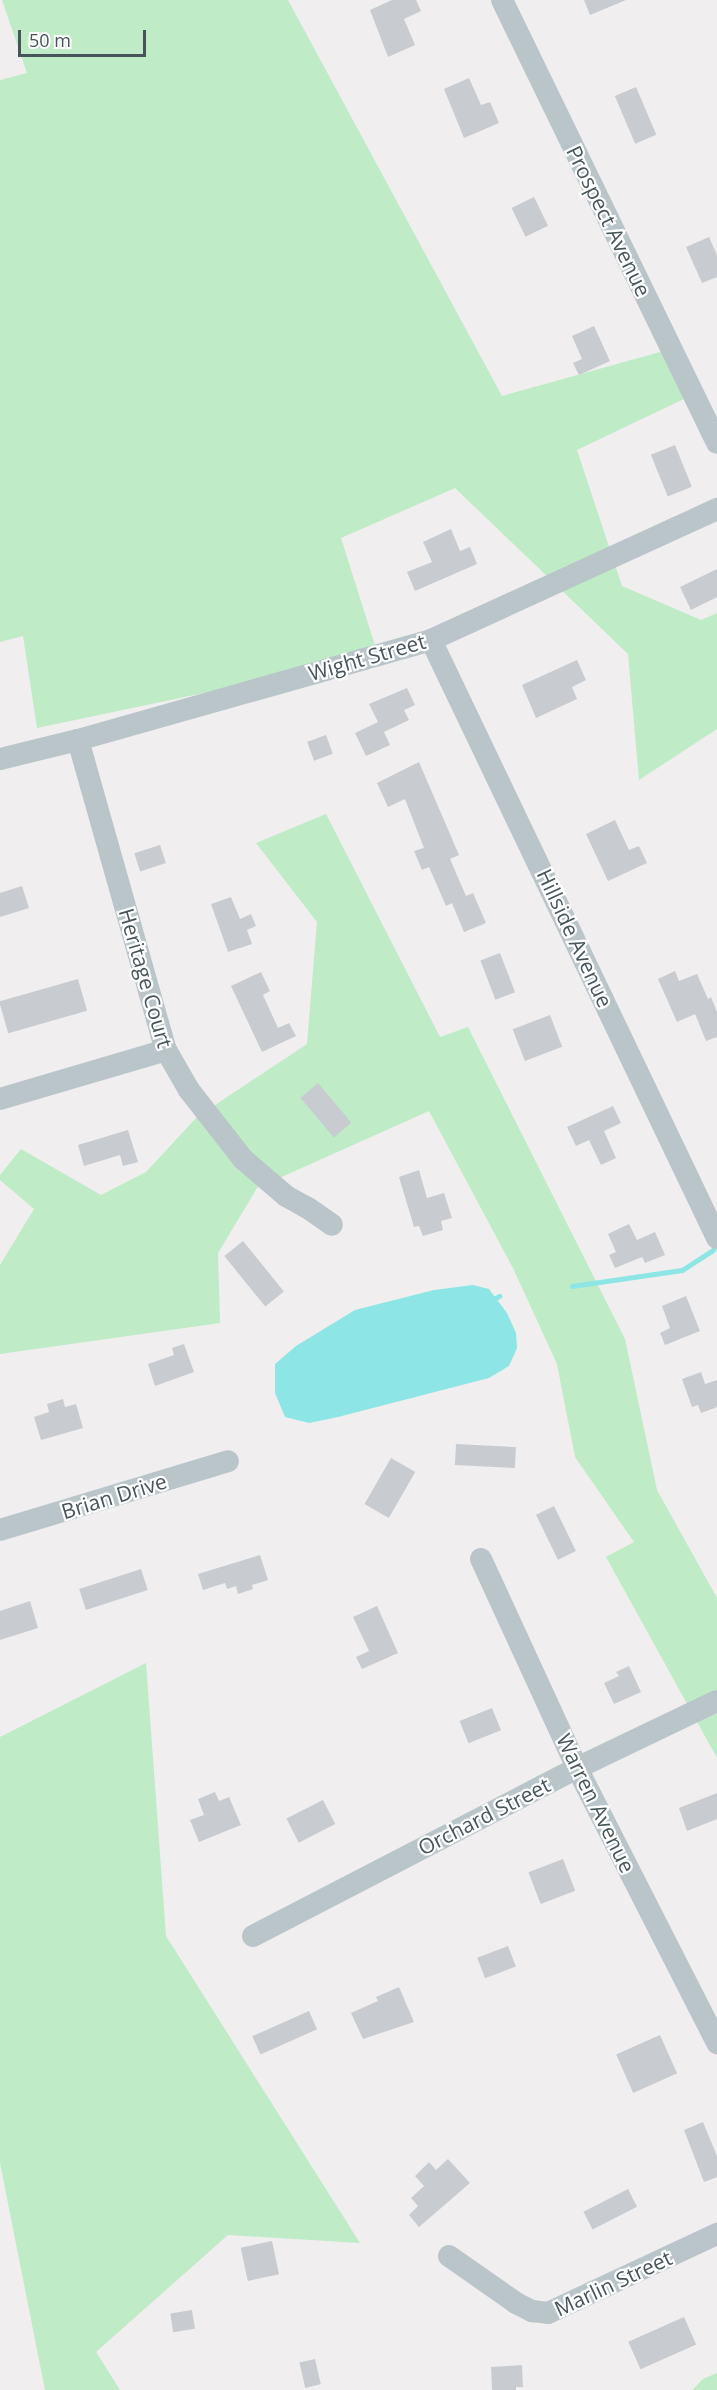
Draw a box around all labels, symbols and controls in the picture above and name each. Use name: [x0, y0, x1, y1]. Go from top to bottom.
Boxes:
scale bar: [21, 18, 148, 56]
text: 50 m: [29, 28, 71, 52]
street label: Prospect Avenue: [562, 142, 656, 300]
street label: Wight Street: [306, 628, 428, 686]
street label: Hillside Avenue: [532, 865, 618, 1011]
street label: Heritage Court: [114, 905, 178, 1051]
street label: Brian Drive: [58, 1468, 170, 1524]
street label: Warren Avenue: [551, 1729, 641, 1877]
street label: Orchard Street: [414, 1772, 554, 1860]
street label: Marlin Street: [550, 2245, 676, 2321]

